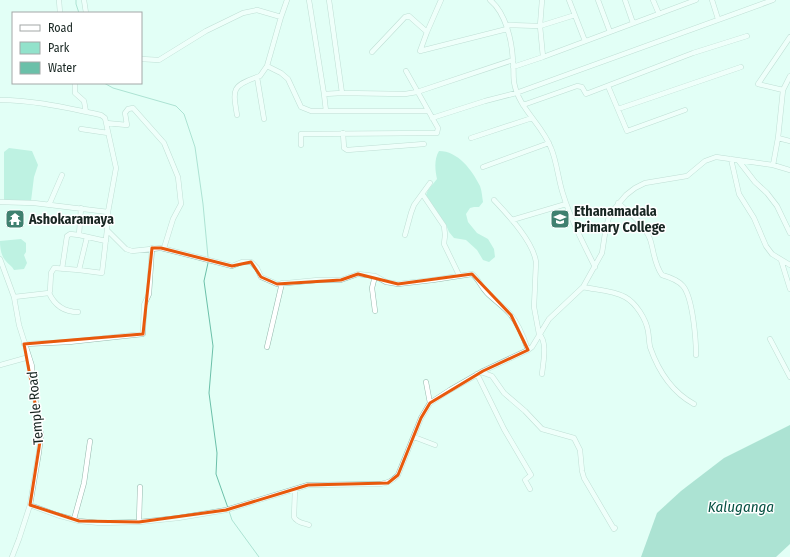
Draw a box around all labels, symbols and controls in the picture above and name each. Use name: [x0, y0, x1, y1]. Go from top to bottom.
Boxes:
legend: [12, 12, 142, 84]
text: Road: [48, 21, 73, 35]
text: Park: [48, 41, 70, 55]
text: Water: [48, 61, 77, 75]
place label: Ethanamadala Primary College: [574, 203, 665, 236]
temple icon: Ashokaramaya: [4, 208, 26, 230]
school or university icon: Ethanamadala Primary College: [549, 208, 571, 230]
place label: Ashokaramaya: [28, 211, 114, 228]
street label: Temple Road: [24, 371, 47, 445]
water label: Kaluganga: [708, 498, 774, 516]

